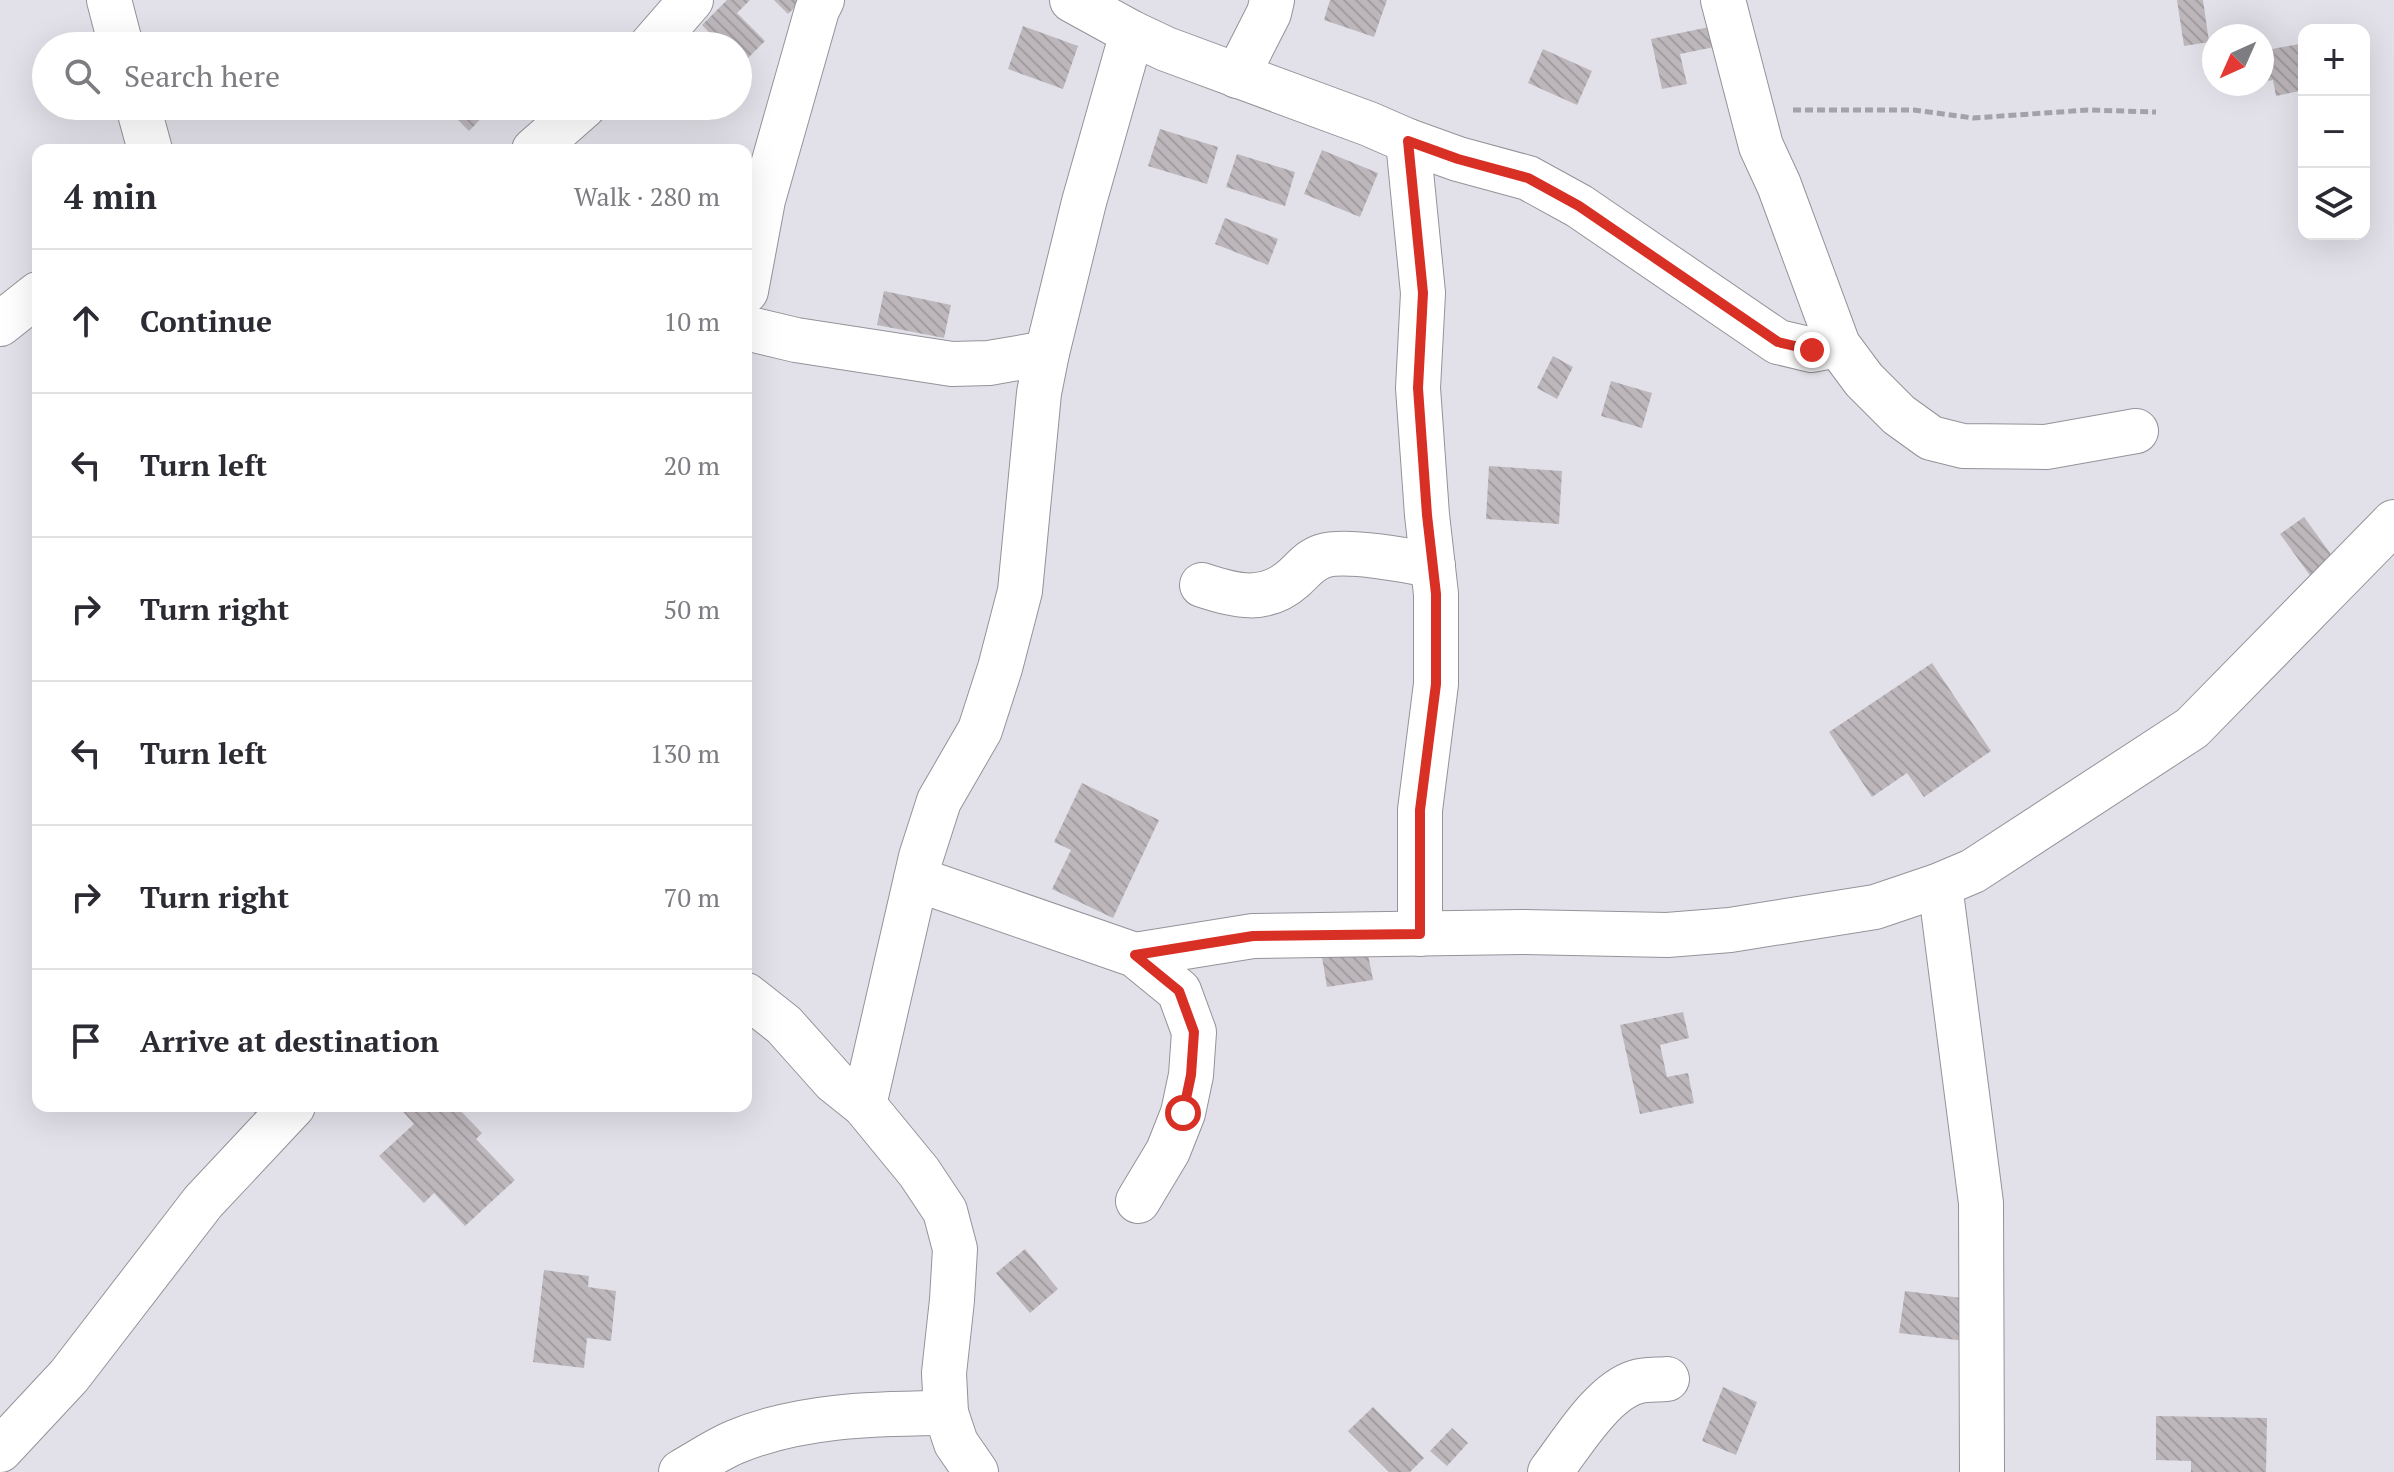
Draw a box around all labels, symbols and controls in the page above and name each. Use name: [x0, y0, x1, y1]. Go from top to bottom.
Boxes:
north arrow: [2202, 24, 2274, 96]
map controls: [2298, 24, 2370, 240]
button: +: [2298, 24, 2370, 96]
search box: [32, 32, 752, 120]
icon: search: [60, 54, 104, 98]
text: Search here: [124, 56, 280, 96]
button: −: [2298, 96, 2370, 168]
button: layers: [2298, 168, 2370, 240]
text: 4 min: [64, 174, 157, 219]
text: Walk · 280 m: [574, 179, 720, 213]
icon: ahead: [64, 299, 108, 343]
text: Continue: [140, 301, 272, 341]
text: 10 m: [664, 304, 720, 338]
route end: [1794, 332, 1830, 368]
icon: left: [64, 443, 108, 487]
text: Turn left: [140, 445, 267, 485]
text: 20 m: [664, 448, 720, 482]
icon: right: [64, 587, 108, 631]
text: Turn right: [140, 589, 289, 629]
text: 50 m: [664, 592, 720, 626]
icon: left: [64, 731, 108, 775]
text: Turn left: [140, 733, 267, 773]
text: 130 m: [650, 736, 720, 770]
icon: right: [64, 875, 108, 919]
text: Turn right: [140, 877, 289, 917]
text: 70 m: [664, 880, 720, 914]
icon: arrive: [64, 1019, 108, 1063]
text: Arrive at destination: [140, 1021, 439, 1061]
route start: [1165, 1095, 1201, 1131]

